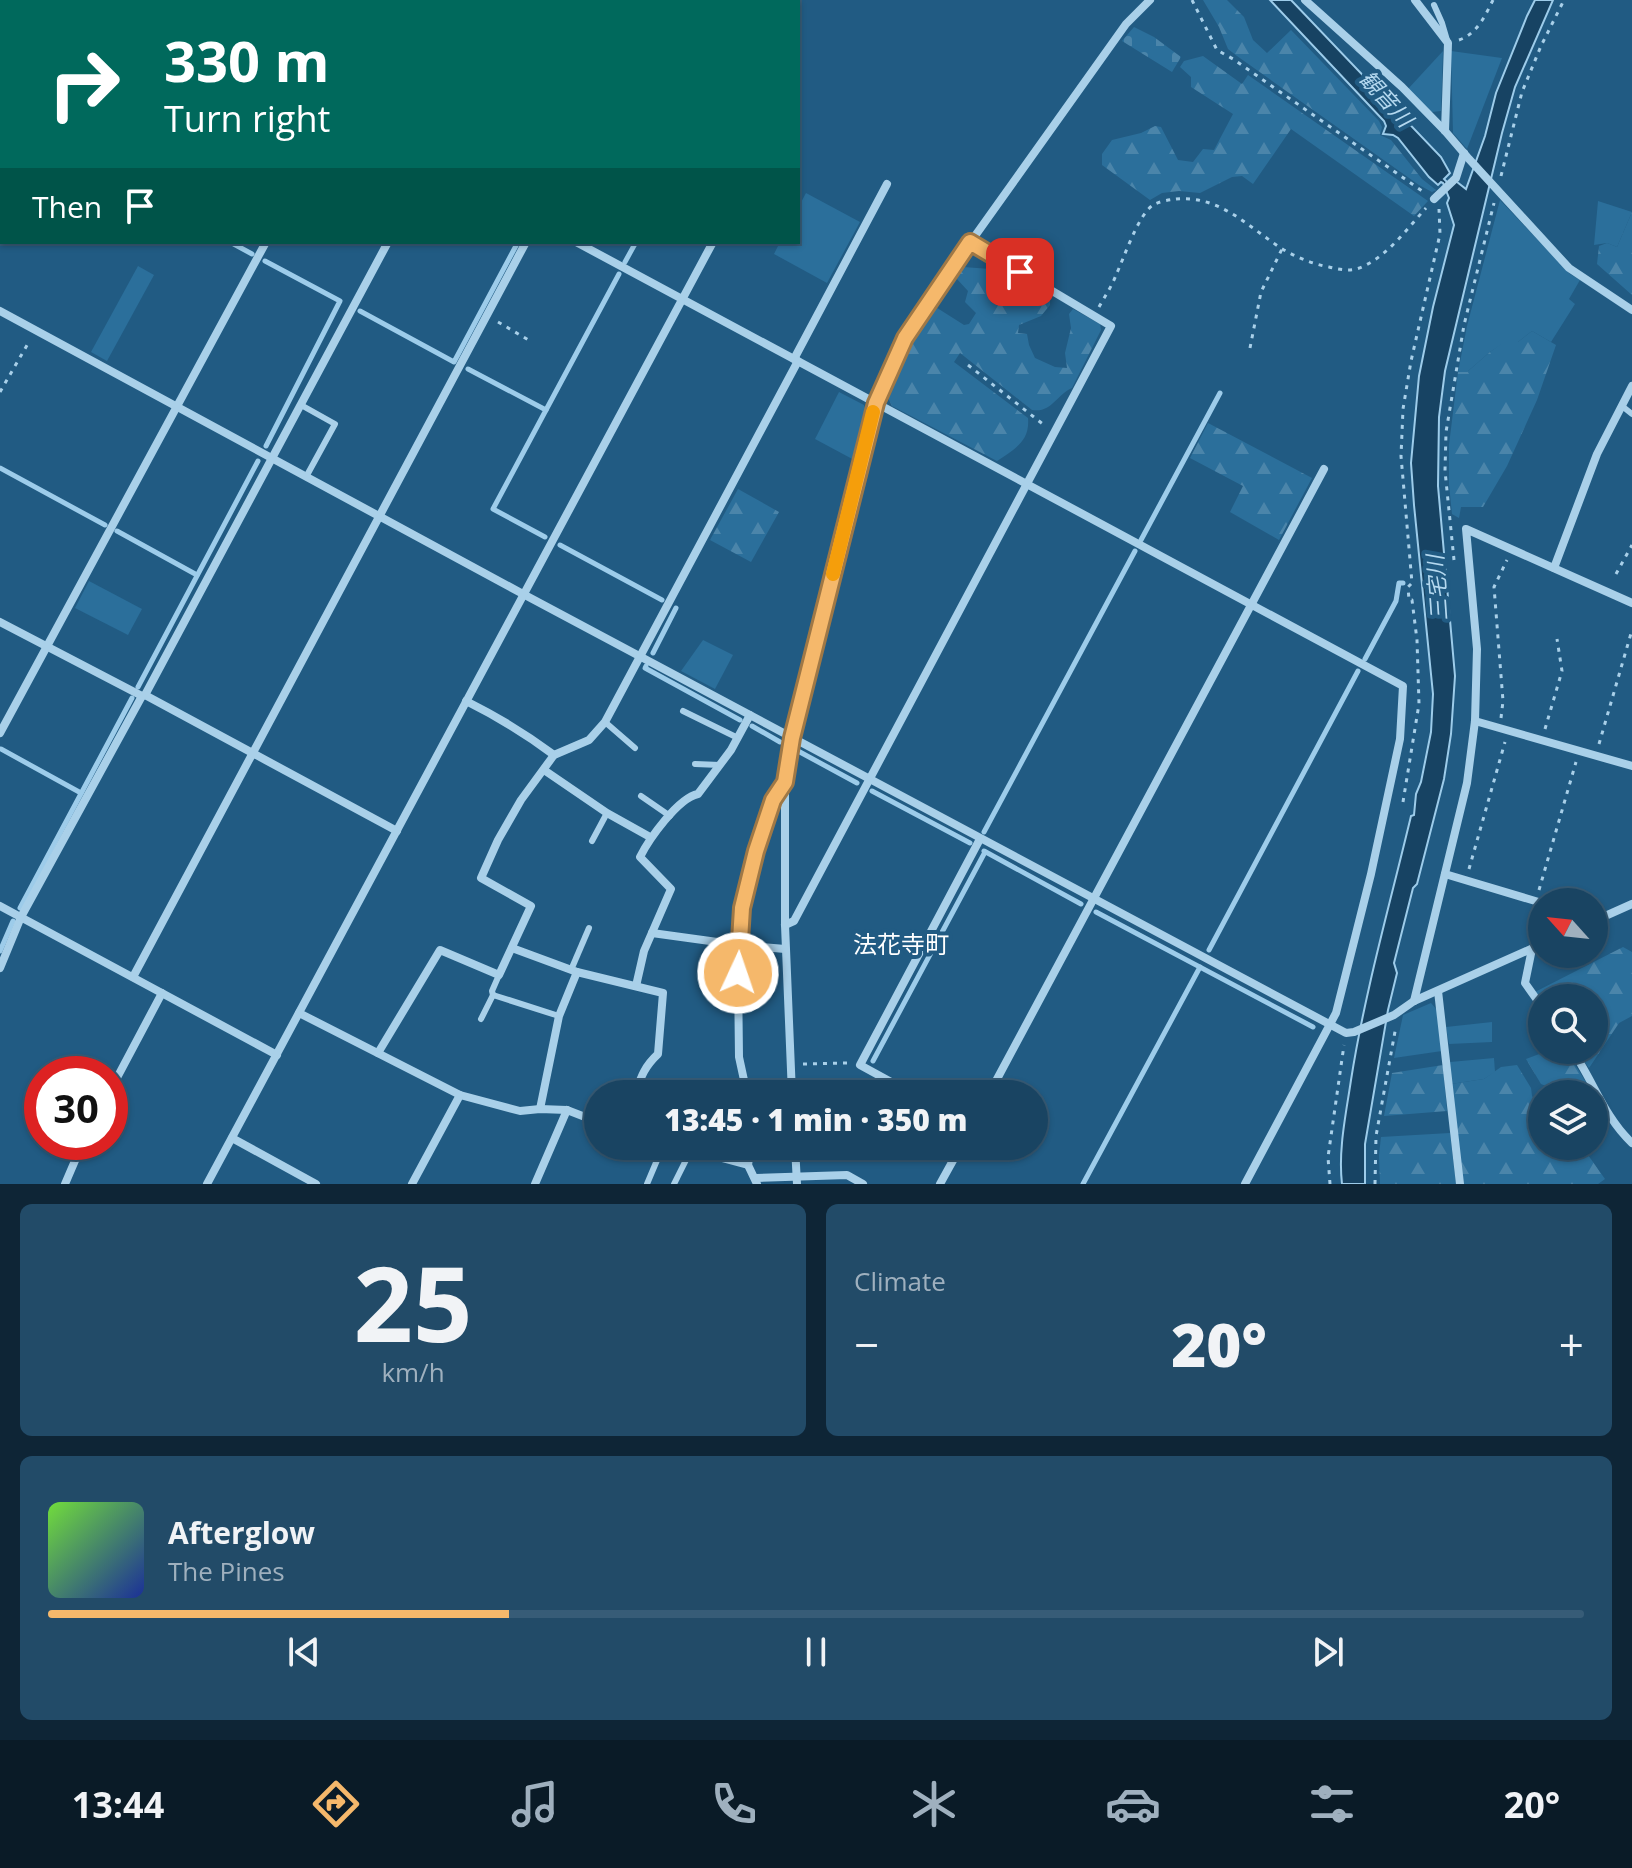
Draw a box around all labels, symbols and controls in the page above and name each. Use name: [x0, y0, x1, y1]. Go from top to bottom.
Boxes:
text: 330 m: [164, 22, 330, 98]
icon: right: [32, 32, 136, 136]
water label: 観音川: [1354, 63, 1422, 134]
text: Turn right: [164, 94, 330, 143]
icon: arrive: [118, 184, 162, 228]
text: Then: [32, 186, 102, 227]
pin: [986, 238, 1054, 306]
icon: arrive: [998, 250, 1042, 294]
water label: 三宅川: [1419, 552, 1453, 622]
north arrow: [1528, 888, 1608, 968]
map controls: [1528, 888, 1608, 1160]
district label: 法花寺町: [853, 927, 949, 960]
position arrow: [696, 931, 780, 1015]
button: search: [1528, 984, 1608, 1064]
speed limit sign: 30: [24, 1056, 128, 1160]
button: layers: [1528, 1080, 1608, 1160]
text: 13:45 · 1 min · 350 m: [664, 1099, 968, 1140]
text: 25: [354, 1231, 472, 1372]
text: Climate: [854, 1263, 946, 1299]
text: 20°: [1171, 1303, 1267, 1385]
text: −: [854, 1314, 879, 1374]
text: +: [1559, 1314, 1584, 1374]
text: km/h: [381, 1354, 445, 1390]
text: Afterglow: [168, 1512, 315, 1553]
text: The Pines: [168, 1553, 285, 1589]
icon: previous: [282, 1630, 326, 1674]
icon: pause: [794, 1630, 838, 1674]
icon: next: [1306, 1630, 1350, 1674]
icon: directions: [308, 1776, 364, 1832]
icon: music: [507, 1776, 563, 1832]
icon: phone: [706, 1776, 762, 1832]
icon: climate: [906, 1776, 962, 1832]
icon: car: [1105, 1776, 1161, 1832]
icon: filters: [1304, 1776, 1360, 1832]
text: 13:44: [72, 1780, 164, 1829]
text: 20°: [1504, 1780, 1560, 1829]

